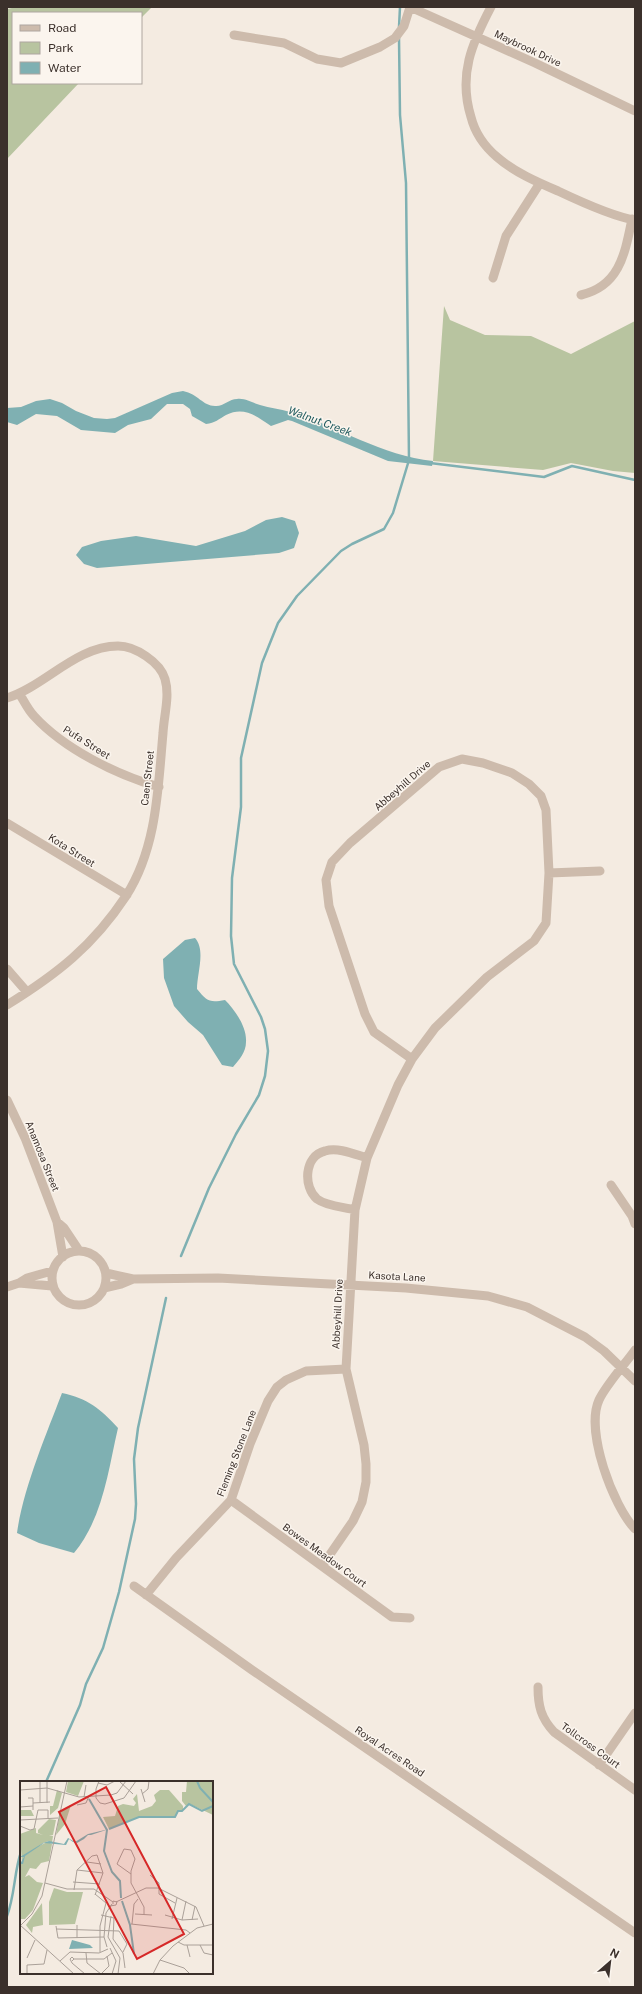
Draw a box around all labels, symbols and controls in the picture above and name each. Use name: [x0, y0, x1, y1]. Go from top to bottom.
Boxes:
legend: [12, 12, 142, 84]
text: Road: [48, 21, 76, 35]
street label: Maybrook Drive: [493, 27, 564, 69]
text: Park: [48, 41, 74, 55]
text: Water: [48, 61, 82, 75]
water label: Walnut Creek: [286, 404, 354, 438]
street label: Pufa Street: [61, 723, 113, 761]
street label: Caen Street: [138, 750, 156, 806]
street label: Abbeyhill Drive: [371, 757, 433, 813]
street label: Kota Street: [46, 831, 98, 869]
street label: Anamosa Street: [23, 1119, 63, 1193]
street label: Kasota Lane: [368, 1269, 426, 1284]
street label: Abbeyhill Drive: [329, 1278, 345, 1350]
street label: Fleming Stone Lane: [214, 1407, 258, 1498]
street label: Bowes Meadow Court: [281, 1521, 369, 1590]
street label: Tollcross Court: [559, 1720, 623, 1770]
street label: Royal Acres Road: [353, 1723, 427, 1779]
inset map: [20, 1781, 213, 1974]
north arrow: [590, 1942, 630, 1982]
text: N: [608, 1946, 621, 1960]

